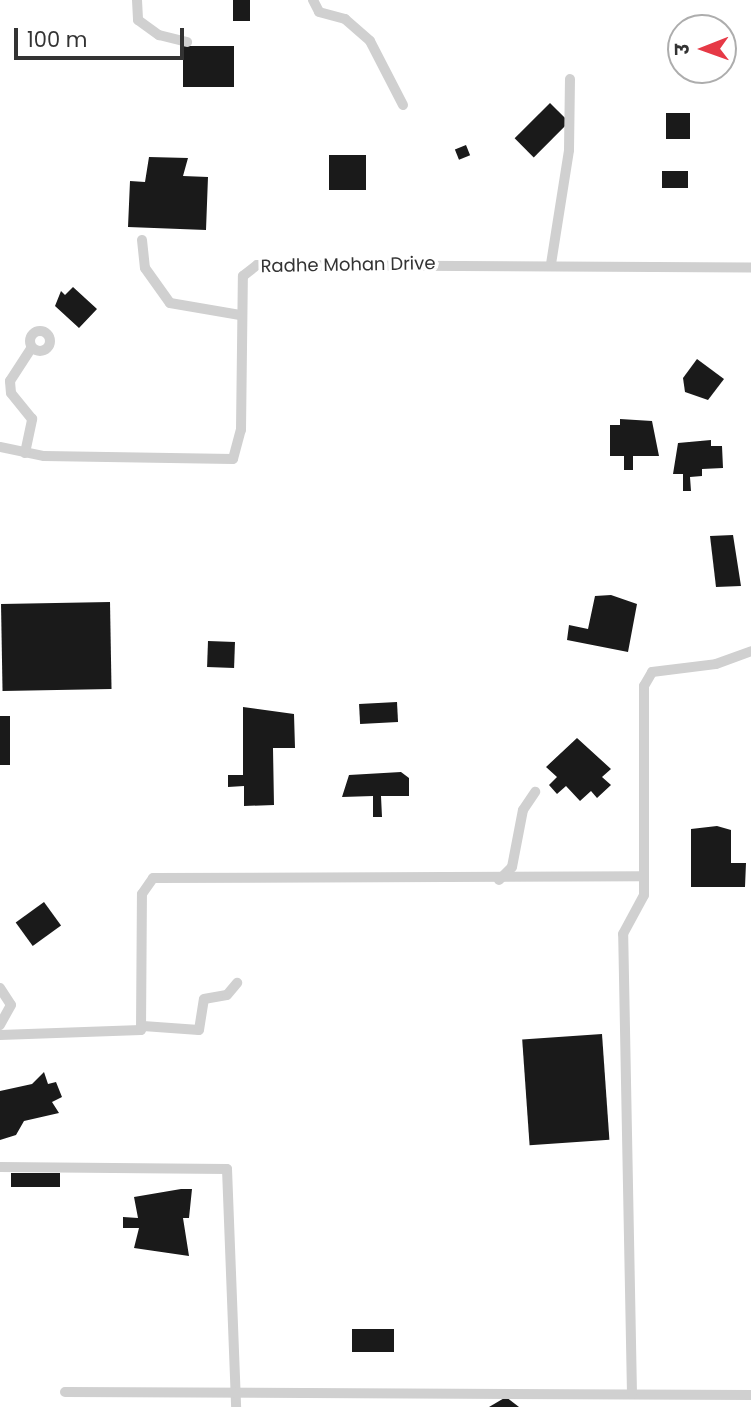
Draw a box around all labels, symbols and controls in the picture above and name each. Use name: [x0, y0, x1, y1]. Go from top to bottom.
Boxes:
scale bar: [18, 14, 187, 58]
north arrow: [667, 14, 737, 84]
text: 100 m: [27, 25, 87, 54]
text: उ: [669, 44, 696, 55]
street label: Radhe Mohan Drive: [260, 253, 436, 277]

